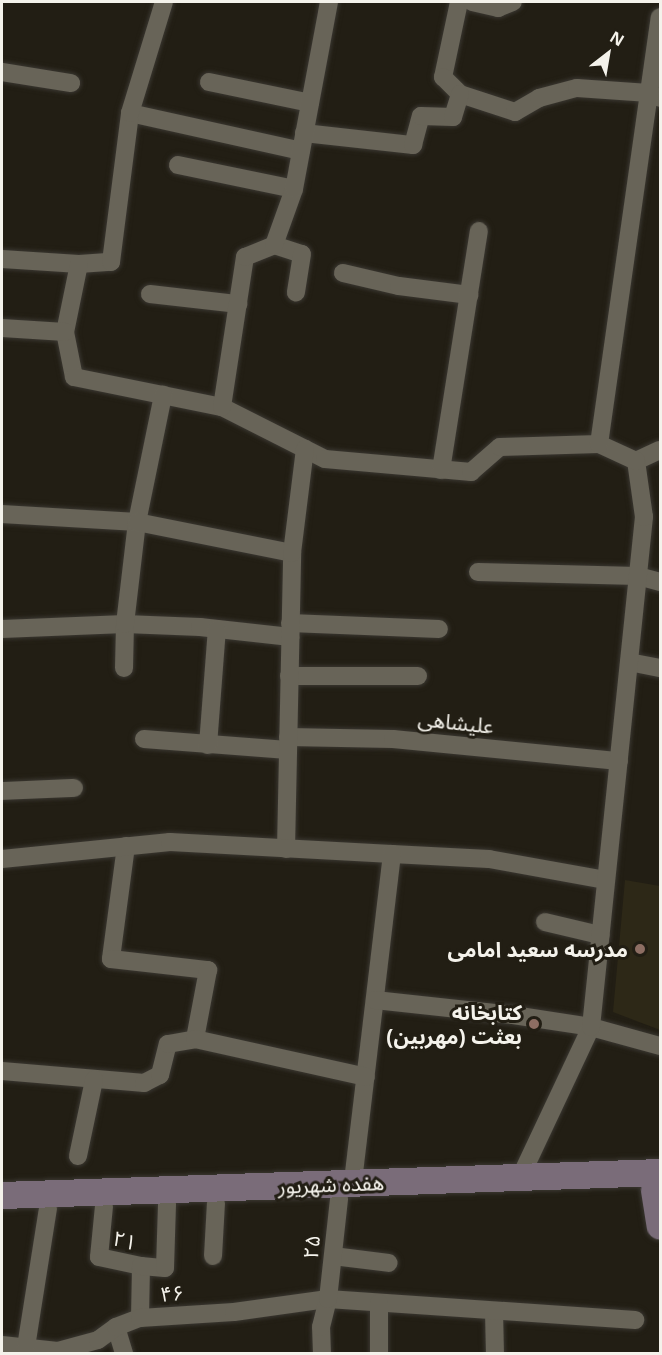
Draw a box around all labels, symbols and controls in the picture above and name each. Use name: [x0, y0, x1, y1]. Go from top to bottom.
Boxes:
north arrow: [578, 24, 638, 84]
text: N: [606, 26, 629, 51]
street label: علیشاهی: [417, 705, 495, 739]
place label: مدرسه سعید امامی: [448, 936, 628, 962]
marker: مدرسه سعید امامی: [633, 942, 647, 956]
place label: کتابخانه بعثت (مهربین): [386, 999, 522, 1049]
marker: کتابخانه بعثت (مهربین): [527, 1017, 541, 1031]
street label: هفده شهریور: [277, 1170, 385, 1198]
street label: ۲۱: [110, 1225, 140, 1255]
street label: ۲۵: [297, 1234, 325, 1260]
street label: ۴۶: [159, 1279, 185, 1307]

